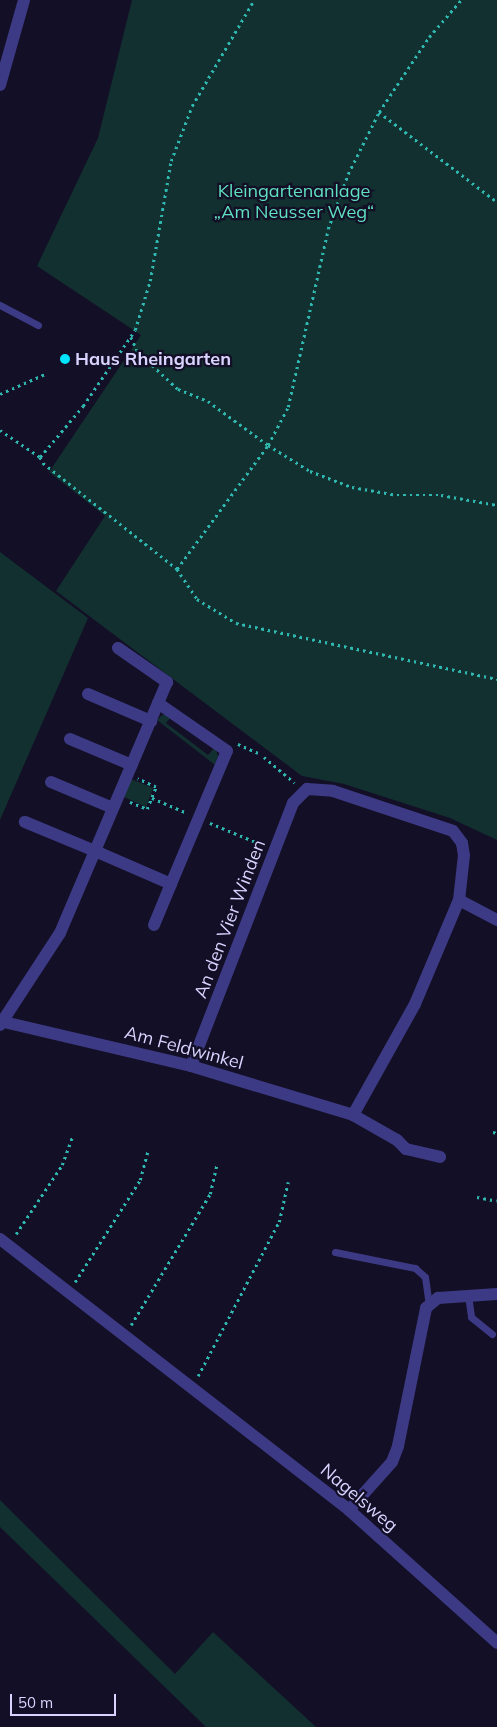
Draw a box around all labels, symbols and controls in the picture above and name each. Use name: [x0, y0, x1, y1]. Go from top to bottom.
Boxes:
park label: Kleingartenanlage „Am Neusser Weg“: [214, 181, 374, 223]
place label: Haus Rheingarten: [75, 348, 231, 370]
marker: Haus Rheingarten: [59, 353, 71, 365]
street label: An den Vier Winden: [190, 837, 270, 1001]
street label: Am Feldwinkel: [122, 1022, 246, 1074]
street label: Nagelsweg: [316, 1459, 402, 1537]
scale bar: [12, 1684, 119, 1716]
text: 50 m: [18, 1693, 53, 1712]

